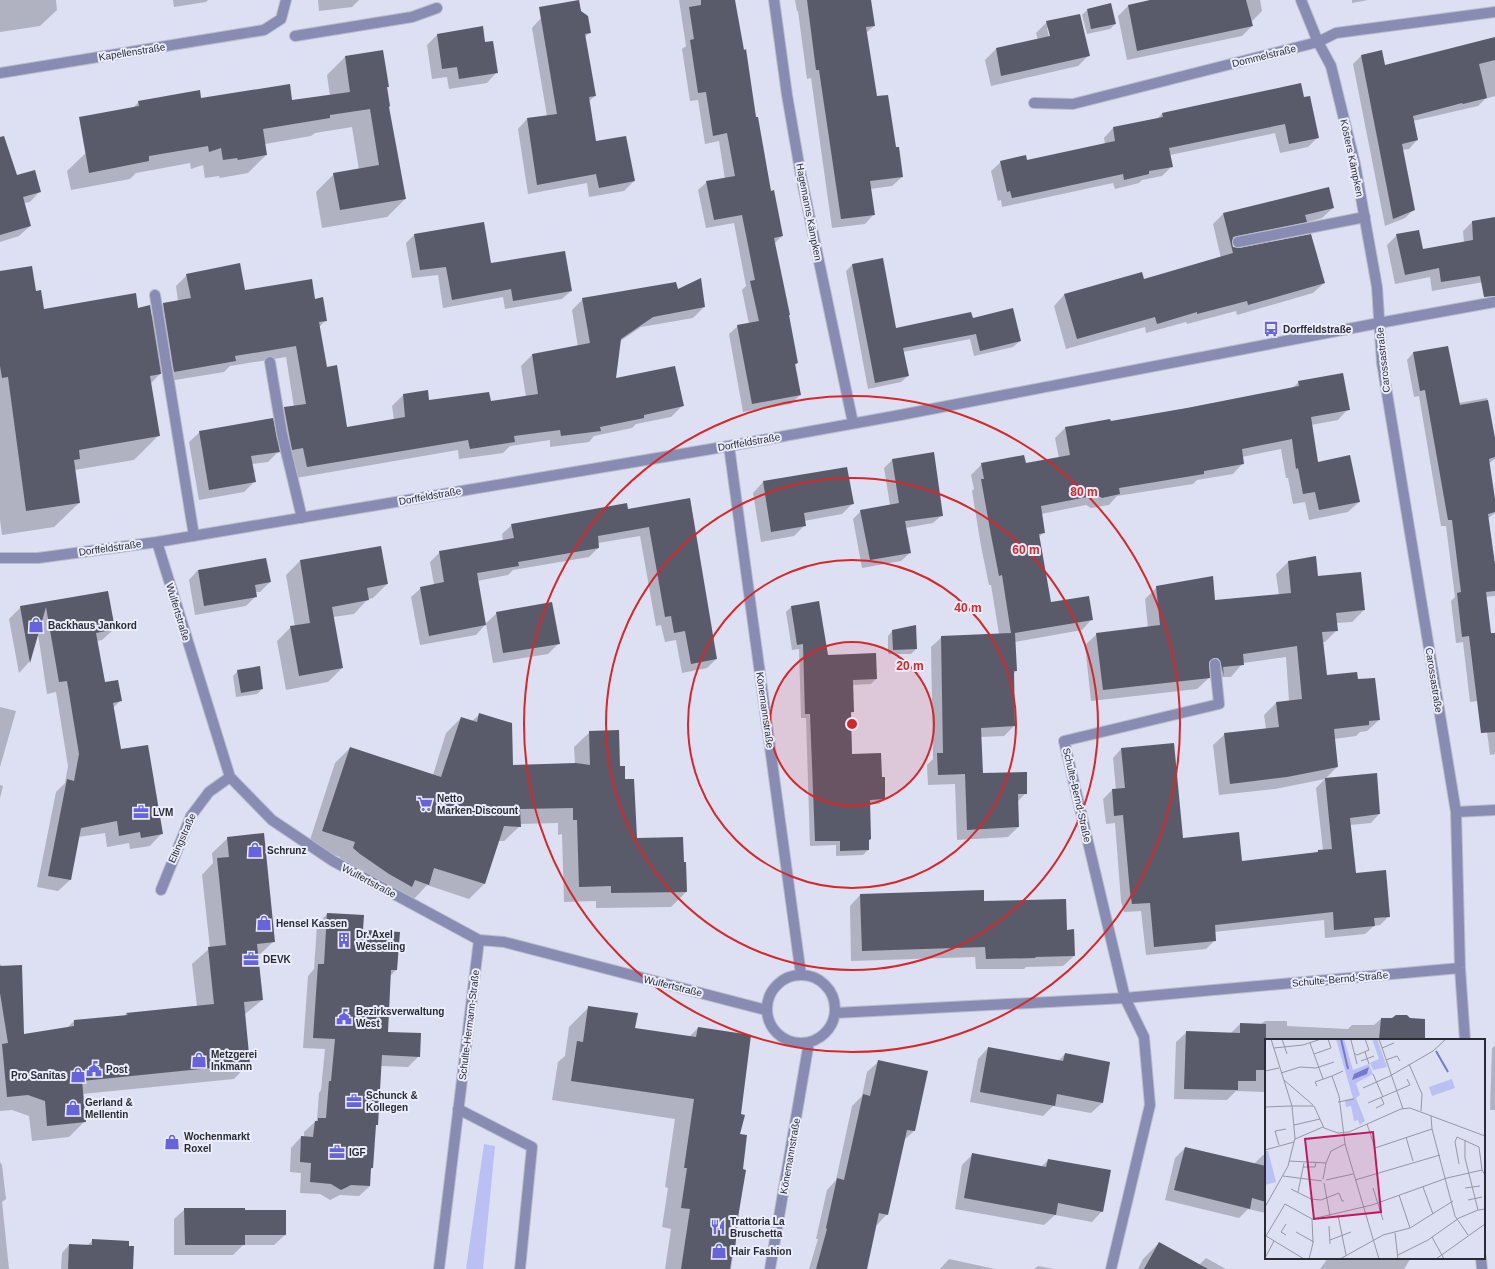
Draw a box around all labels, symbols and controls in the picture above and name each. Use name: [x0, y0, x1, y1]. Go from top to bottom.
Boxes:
street label: Kapellenstraße: [98, 41, 167, 63]
street label: Dommelstraße: [1231, 43, 1298, 69]
street label: Kösters Kämpken: [1338, 118, 1366, 198]
street label: Hagemanns Kämpken: [794, 162, 824, 262]
bus stop icon: Dorffeldstraße: [1262, 320, 1280, 338]
place label: Dorffeldstraße: [1283, 324, 1352, 335]
street label: Carossastraße: [1374, 326, 1392, 393]
street label: Dorffeldstraße: [717, 431, 781, 453]
street label: Dorffeldstraße: [398, 485, 462, 507]
text: 80 m: [1070, 485, 1098, 499]
street label: Dorffeldstraße: [78, 538, 142, 558]
text: 60 m: [1012, 543, 1040, 557]
street label: Wulfertstraße: [164, 582, 192, 643]
text: 40 m: [954, 601, 982, 615]
shop icon: Backhaus Jankord: [27, 616, 45, 634]
place label: Backhaus Jankord: [48, 620, 137, 631]
street label: Carossastraße: [1423, 647, 1445, 714]
text: 20 m: [896, 659, 924, 673]
street label: Könemannstraße: [754, 671, 776, 749]
centre of rings: [845, 717, 859, 731]
street label: Schulte-Bernd-Straße: [1061, 747, 1093, 844]
place label: Netto Marken-Discount: [437, 793, 519, 816]
supermarket icon: Netto Marken-Discount: [416, 795, 434, 813]
office icon: LVM: [132, 803, 150, 821]
place label: LVM: [153, 807, 173, 818]
street label: Eltingstraße: [166, 811, 198, 865]
shop icon: Schrunz: [246, 841, 264, 859]
place label: Schrunz: [267, 845, 306, 856]
street label: Wulfertstraße: [340, 862, 398, 900]
shop icon: Hensel Kassen: [255, 914, 273, 932]
place label: Hensel Kassen: [276, 918, 347, 929]
place label: Dr. Axel Wesseling: [356, 929, 405, 952]
building icon: Dr. Axel Wesseling: [335, 931, 353, 949]
office icon: DEVK: [242, 950, 260, 968]
place label: DEVK: [263, 954, 292, 965]
street label: Schulte-Hermann-Straße: [457, 969, 481, 1081]
street label: Schulte-Bernd-Straße: [1291, 969, 1389, 989]
street label: Wulfertstraße: [643, 973, 704, 999]
place label: Bezirksverwaltung West: [356, 1006, 444, 1029]
public building icon: Bezirksverwaltung West: [335, 1008, 353, 1026]
inset map: [1265, 1039, 1485, 1259]
place label: Metzgerei Inkmann: [211, 1049, 257, 1072]
shop icon: Metzgerei Inkmann: [190, 1051, 208, 1069]
public building icon: Post: [85, 1060, 103, 1078]
place label: Post: [106, 1064, 128, 1075]
shop icon: Pro Sanitas: [69, 1066, 87, 1084]
place label: Pro Sanitas: [11, 1070, 66, 1081]
place label: Schunck & Kollegen: [366, 1090, 418, 1113]
office icon: Schunck & Kollegen: [345, 1092, 363, 1110]
place label: Gerland & Mellentin: [85, 1097, 133, 1120]
shop icon: Gerland & Mellentin: [64, 1099, 82, 1117]
street label: Könemannstraße: [778, 1117, 802, 1195]
place label: Wochenmarkt Roxel: [184, 1131, 251, 1154]
shop icon: Wochenmarkt Roxel: [163, 1133, 181, 1151]
office icon: IGF: [328, 1143, 346, 1161]
place label: IGF: [349, 1147, 366, 1158]
place label: Trattoria La Bruschetta: [730, 1216, 785, 1239]
restaurant icon: Trattoria La Bruschetta: [709, 1218, 727, 1236]
shop icon: Hair Fashion: [710, 1242, 728, 1260]
place label: Hair Fashion: [731, 1246, 792, 1257]

